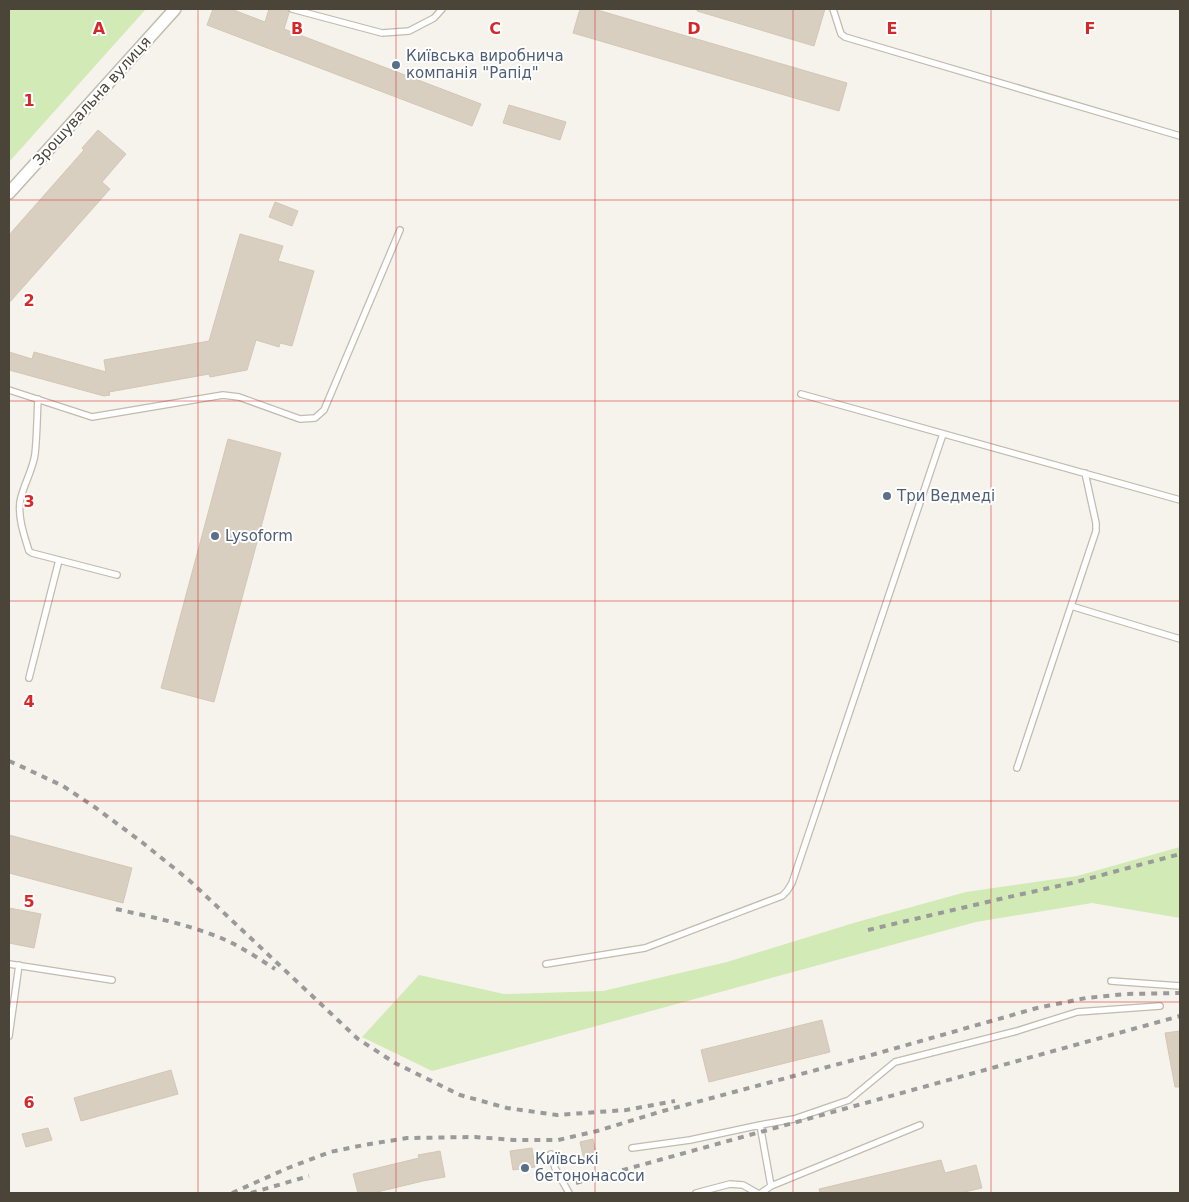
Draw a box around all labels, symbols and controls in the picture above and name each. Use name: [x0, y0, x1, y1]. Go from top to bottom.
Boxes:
text: A: [93, 19, 106, 38]
text: B: [291, 19, 303, 38]
text: C: [489, 19, 501, 38]
text: D: [687, 19, 701, 38]
text: E: [887, 19, 897, 38]
text: F: [1085, 19, 1095, 38]
street label: Зрошувальна вулиця: [29, 33, 155, 169]
place label: Київська виробнича компанія "Рапід": [406, 47, 564, 82]
marker: Київська виробнича компанія "Рапід": [390, 59, 402, 71]
text: 1: [23, 91, 35, 110]
text: 2: [23, 291, 35, 310]
place label: Три Ведмеді: [896, 487, 995, 505]
marker: Три Ведмеді: [881, 490, 893, 502]
text: 3: [23, 492, 35, 511]
place label: Lysoform: [225, 527, 293, 545]
marker: Lysoform: [209, 530, 221, 542]
text: 4: [23, 692, 35, 711]
text: 5: [23, 892, 35, 911]
text: 6: [23, 1093, 35, 1112]
place label: Київські бетононасоси: [535, 1150, 645, 1185]
marker: Київські бетононасоси: [519, 1162, 531, 1174]

